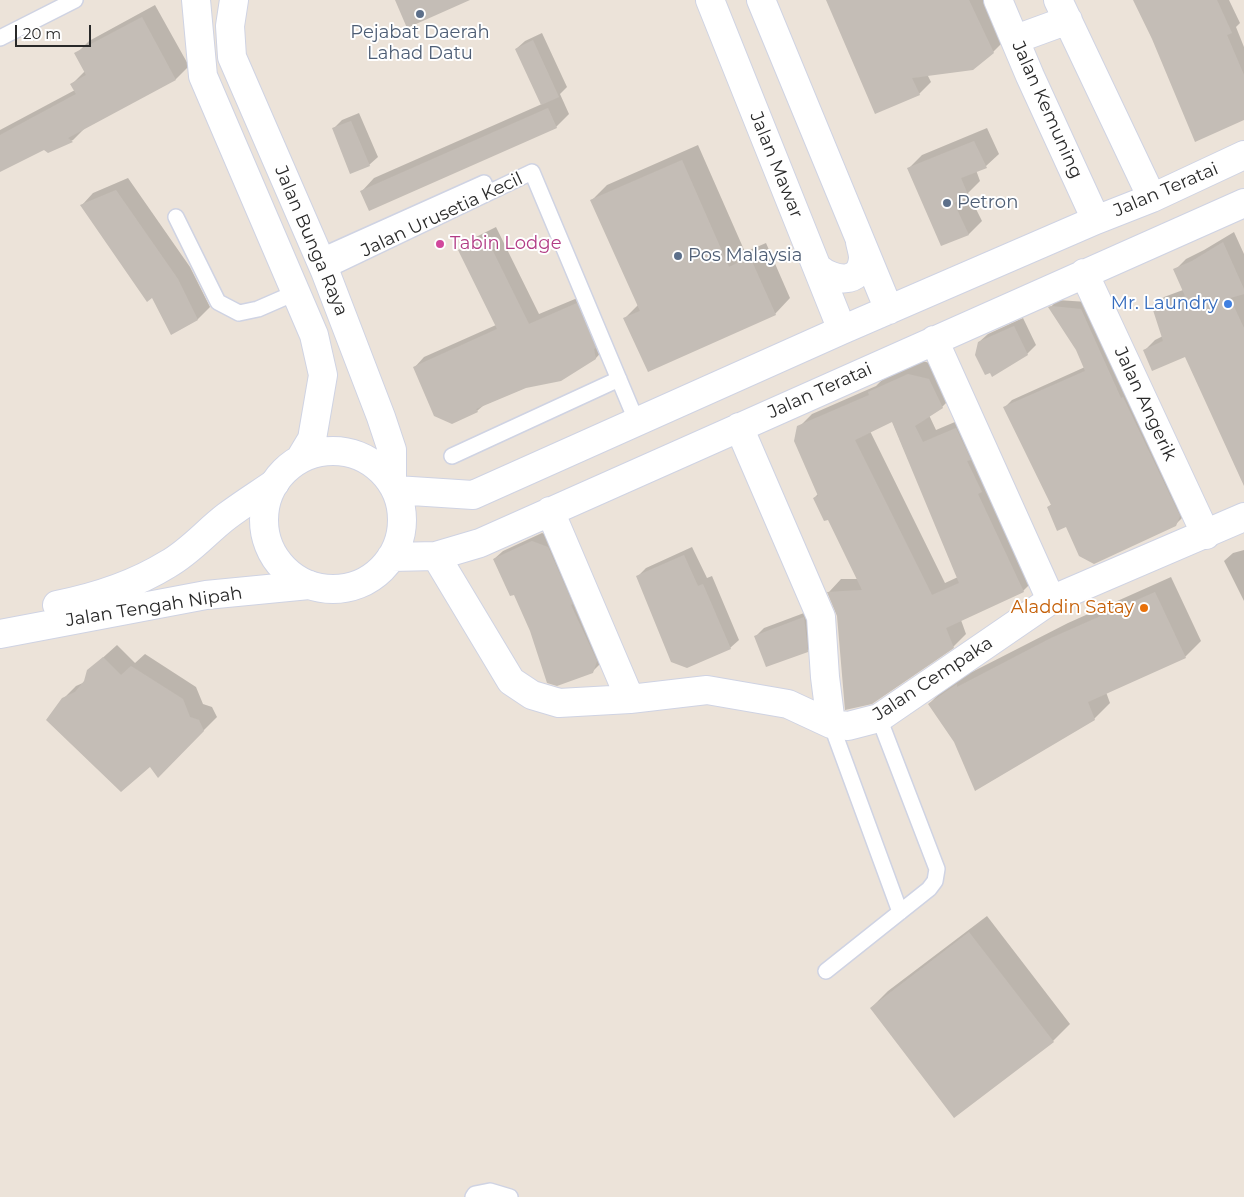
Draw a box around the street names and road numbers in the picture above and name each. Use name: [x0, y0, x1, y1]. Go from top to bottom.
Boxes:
street label: Jalan Kemuning: [1007, 38, 1087, 182]
street label: Jalan Mawar: [745, 109, 807, 221]
street label: Jalan Teratai: [1110, 158, 1222, 222]
street label: Jalan Bunga Raya: [270, 163, 352, 319]
street label: Jalan Urusetia Kecil: [358, 168, 526, 262]
street label: Jalan Angerik: [1109, 344, 1181, 464]
street label: Jalan Teratai: [765, 358, 875, 424]
street label: Jalan Tengah Nipah: [64, 582, 244, 632]
street label: Jalan Cempaka: [869, 632, 997, 726]

